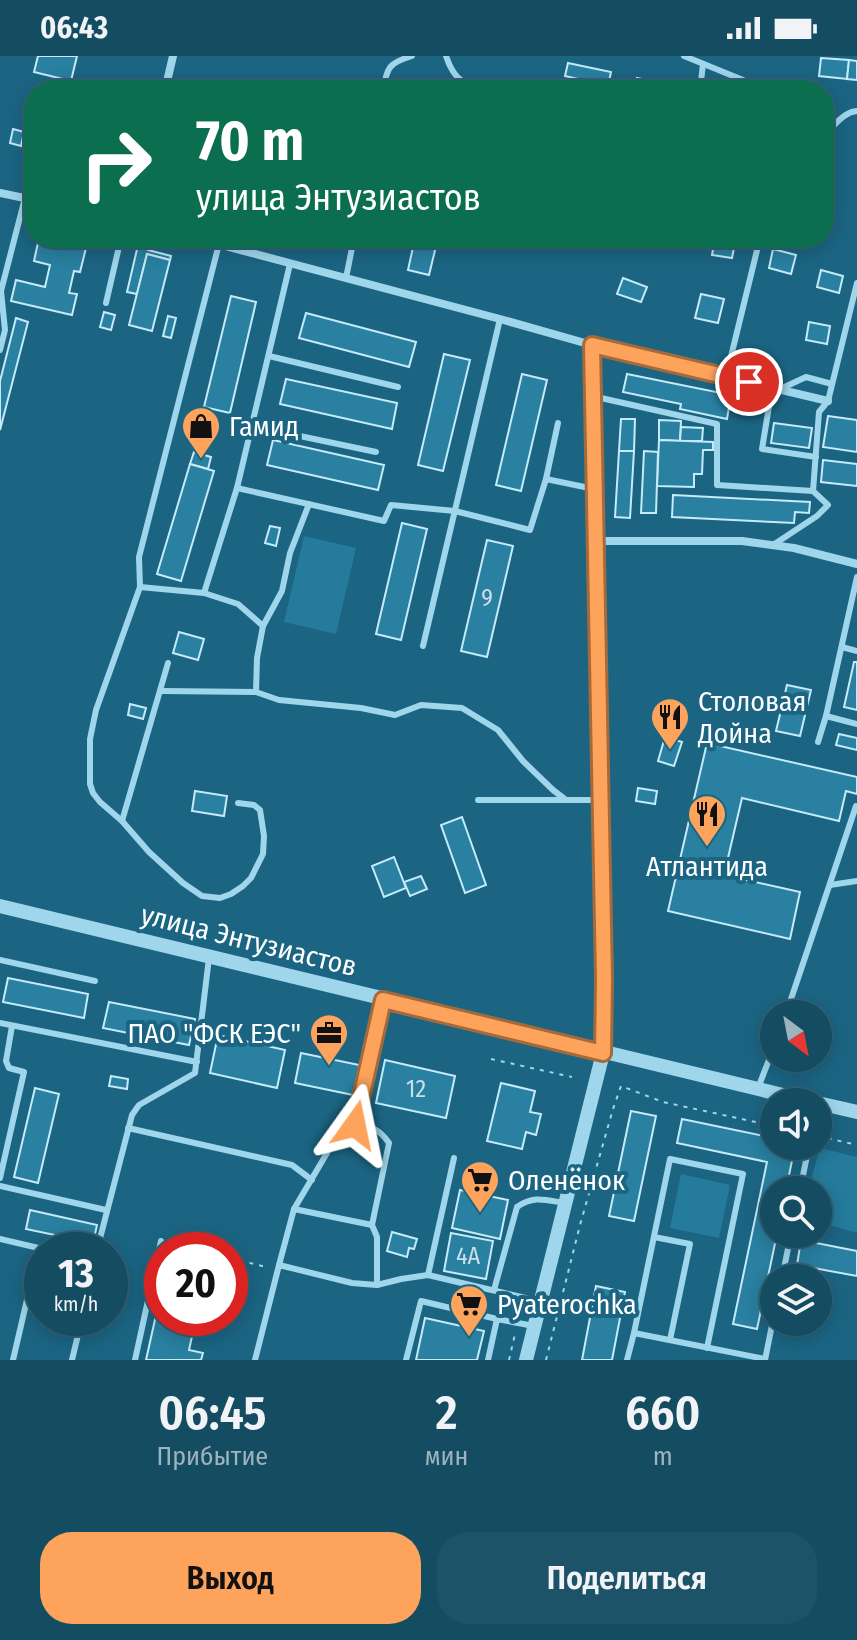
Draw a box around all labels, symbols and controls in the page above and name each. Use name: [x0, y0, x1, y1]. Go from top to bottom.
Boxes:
text: 06:43: [40, 10, 108, 46]
text: 70 m: [196, 108, 304, 175]
icon: right: [64, 112, 168, 216]
text: улица Энтузиастов: [196, 176, 481, 220]
pin: [715, 348, 783, 416]
icon: arrive: [727, 360, 771, 404]
shop icon: Гамид: [180, 405, 222, 460]
place label: Гамид: [229, 410, 299, 443]
house number: 9: [481, 584, 493, 612]
place label: Столовая Дойна: [697, 685, 806, 750]
restaurant icon: Столовая Дойна: [649, 696, 691, 751]
restaurant icon: Атлантида: [686, 793, 728, 848]
place label: Атлантида: [646, 850, 768, 883]
street label: улица Энтузиастов: [137, 898, 360, 983]
north arrow: [760, 1000, 832, 1072]
map controls: [760, 1000, 832, 1336]
office icon: ПАО "ФСК ЕЭС": [308, 1012, 350, 1067]
place label: ПАО "ФСК ЕЭС": [127, 1017, 301, 1050]
house number: 12: [406, 1075, 426, 1103]
position arrow: [313, 1083, 397, 1167]
button: sound: [760, 1088, 832, 1160]
supermarket icon: Оленёнок: [459, 1159, 501, 1214]
place label: Оленёнок: [508, 1164, 625, 1197]
button: search: [760, 1176, 832, 1248]
speed limit sign: 20: [144, 1232, 248, 1336]
house number: 4А: [456, 1242, 480, 1270]
text: 13: [58, 1250, 94, 1298]
button: layers: [760, 1264, 832, 1336]
supermarket icon: Pyaterochka: [448, 1283, 490, 1338]
place label: Pyaterochka: [497, 1288, 637, 1321]
text: km/h: [54, 1292, 98, 1316]
text: 06:45: [158, 1384, 267, 1442]
text: 2: [436, 1384, 458, 1442]
text: 660: [625, 1384, 700, 1442]
text: Прибытие: [157, 1441, 268, 1472]
text: мин: [425, 1441, 468, 1472]
text: m: [653, 1441, 673, 1472]
button: Выход: [40, 1532, 421, 1624]
button: Поделиться: [437, 1532, 817, 1624]

